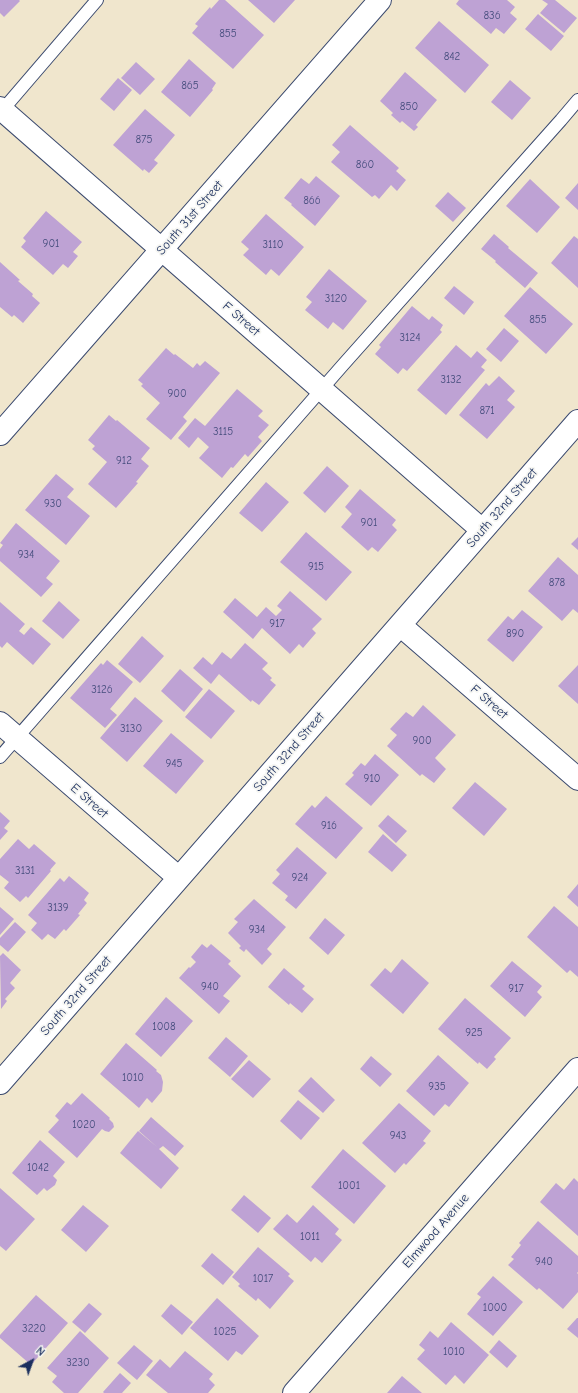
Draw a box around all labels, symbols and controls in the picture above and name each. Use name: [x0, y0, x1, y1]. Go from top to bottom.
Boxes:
house number: 836: [483, 9, 501, 23]
house number: 855: [219, 27, 237, 41]
house number: 842: [444, 50, 460, 64]
house number: 865: [181, 79, 199, 93]
house number: 850: [400, 100, 418, 114]
house number: 875: [136, 133, 152, 147]
house number: 860: [356, 158, 374, 172]
street label: South 31st Street: [153, 178, 227, 258]
house number: 866: [303, 194, 321, 208]
house number: 901: [43, 237, 59, 251]
house number: 3110: [263, 238, 283, 252]
house number: 3120: [325, 292, 347, 306]
street label: F Street: [219, 299, 263, 339]
house number: 855: [529, 313, 547, 327]
house number: 3124: [400, 331, 420, 345]
house number: 3132: [440, 373, 462, 387]
house number: 900: [167, 387, 187, 401]
house number: 871: [479, 404, 495, 418]
house number: 3115: [213, 425, 233, 439]
house number: 912: [116, 454, 132, 468]
street label: South 32nd Street: [463, 465, 541, 551]
house number: 930: [44, 497, 62, 511]
house number: 901: [361, 516, 377, 530]
house number: 934: [18, 548, 34, 562]
house number: 915: [308, 560, 324, 574]
house number: 878: [549, 576, 565, 590]
house number: 917: [269, 617, 285, 631]
house number: 890: [506, 627, 524, 641]
street label: F Street: [467, 682, 511, 722]
house number: 3126: [91, 683, 113, 697]
street label: South 32nd Street: [250, 709, 328, 795]
house number: 3130: [120, 722, 142, 736]
house number: 900: [412, 734, 432, 748]
house number: 945: [165, 757, 183, 771]
house number: 910: [364, 772, 380, 786]
street label: E Street: [67, 780, 111, 822]
house number: 916: [321, 819, 337, 833]
house number: 3131: [15, 864, 35, 878]
house number: 924: [292, 871, 308, 885]
house number: 3139: [47, 901, 69, 915]
house number: 934: [249, 923, 265, 937]
street label: South 32nd Street: [37, 953, 115, 1039]
house number: 940: [201, 980, 219, 994]
house number: 917: [508, 982, 524, 996]
house number: 1008: [152, 1020, 176, 1034]
house number: 925: [465, 1026, 483, 1040]
house number: 1010: [122, 1071, 144, 1085]
house number: 935: [428, 1080, 446, 1094]
house number: 1020: [72, 1118, 96, 1132]
house number: 943: [390, 1129, 406, 1143]
house number: 1042: [27, 1161, 49, 1175]
house number: 1001: [338, 1179, 360, 1193]
street label: Elmwood Avenue: [399, 1191, 473, 1271]
house number: 1011: [300, 1230, 320, 1244]
house number: 940: [535, 1255, 553, 1269]
house number: 1017: [253, 1272, 273, 1286]
house number: 1000: [483, 1301, 507, 1315]
house number: 3220: [22, 1322, 46, 1336]
house number: 1025: [214, 1325, 236, 1339]
north arrow: [12, 1341, 52, 1381]
text: N: [33, 1344, 47, 1359]
house number: 1010: [443, 1345, 465, 1359]
house number: 3230: [66, 1356, 90, 1370]

